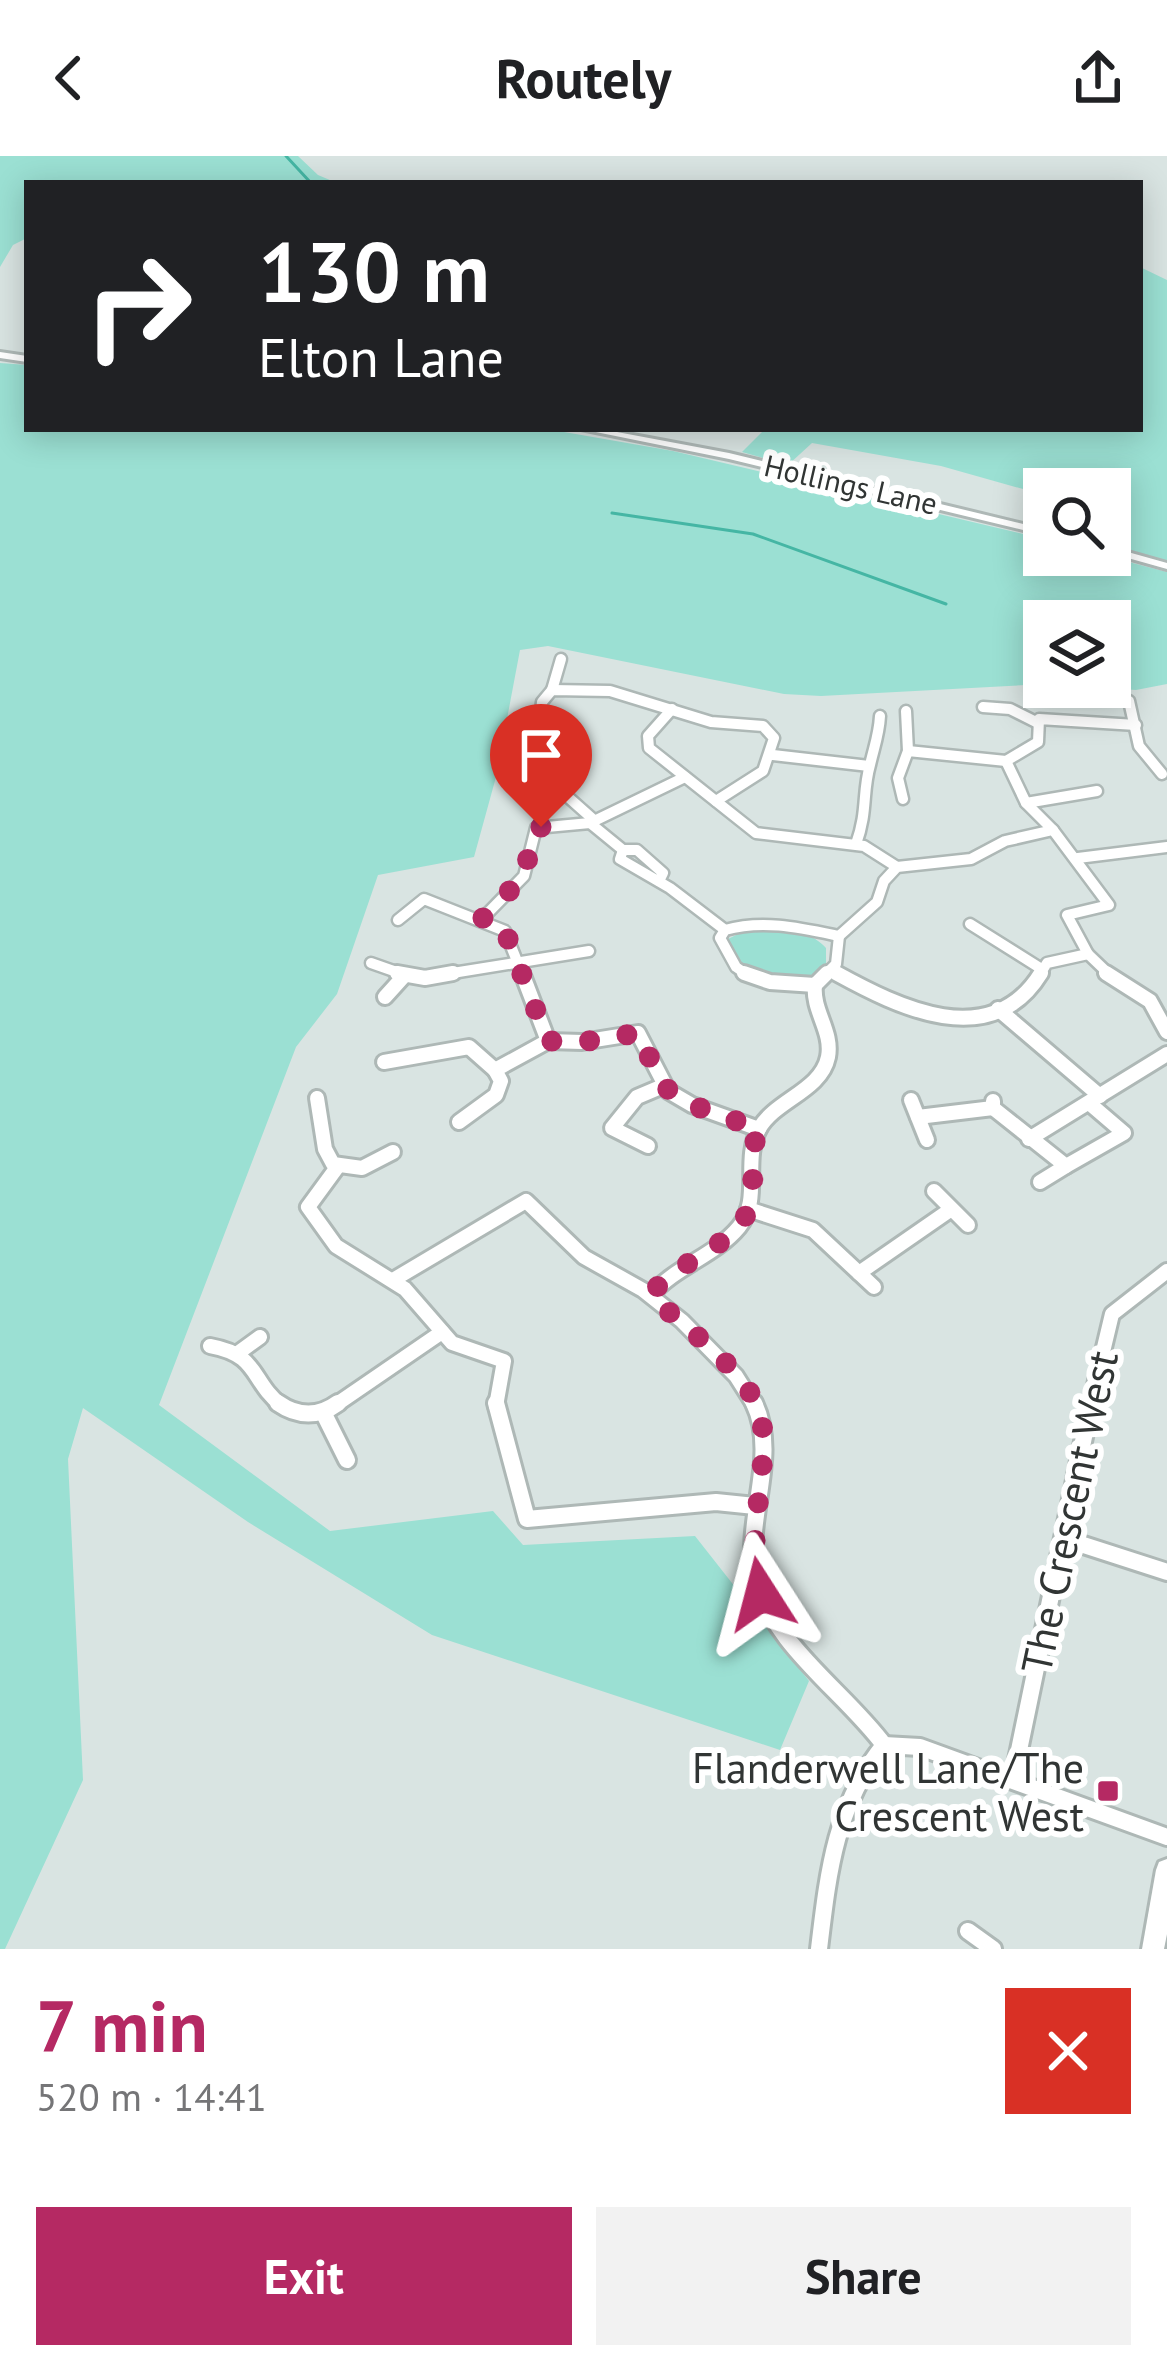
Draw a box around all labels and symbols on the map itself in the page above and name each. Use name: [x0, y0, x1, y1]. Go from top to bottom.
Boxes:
street label: Hollings Lane: [761, 445, 941, 523]
pin: [490, 704, 592, 827]
street label: The Crescent West: [1008, 1346, 1130, 1678]
position arrow: [698, 1531, 824, 1657]
place label: Flanderwell Lane/The Crescent West: [692, 1740, 1084, 1843]
marker: Flanderwell Lane/The Crescent West: [1095, 1778, 1121, 1804]

